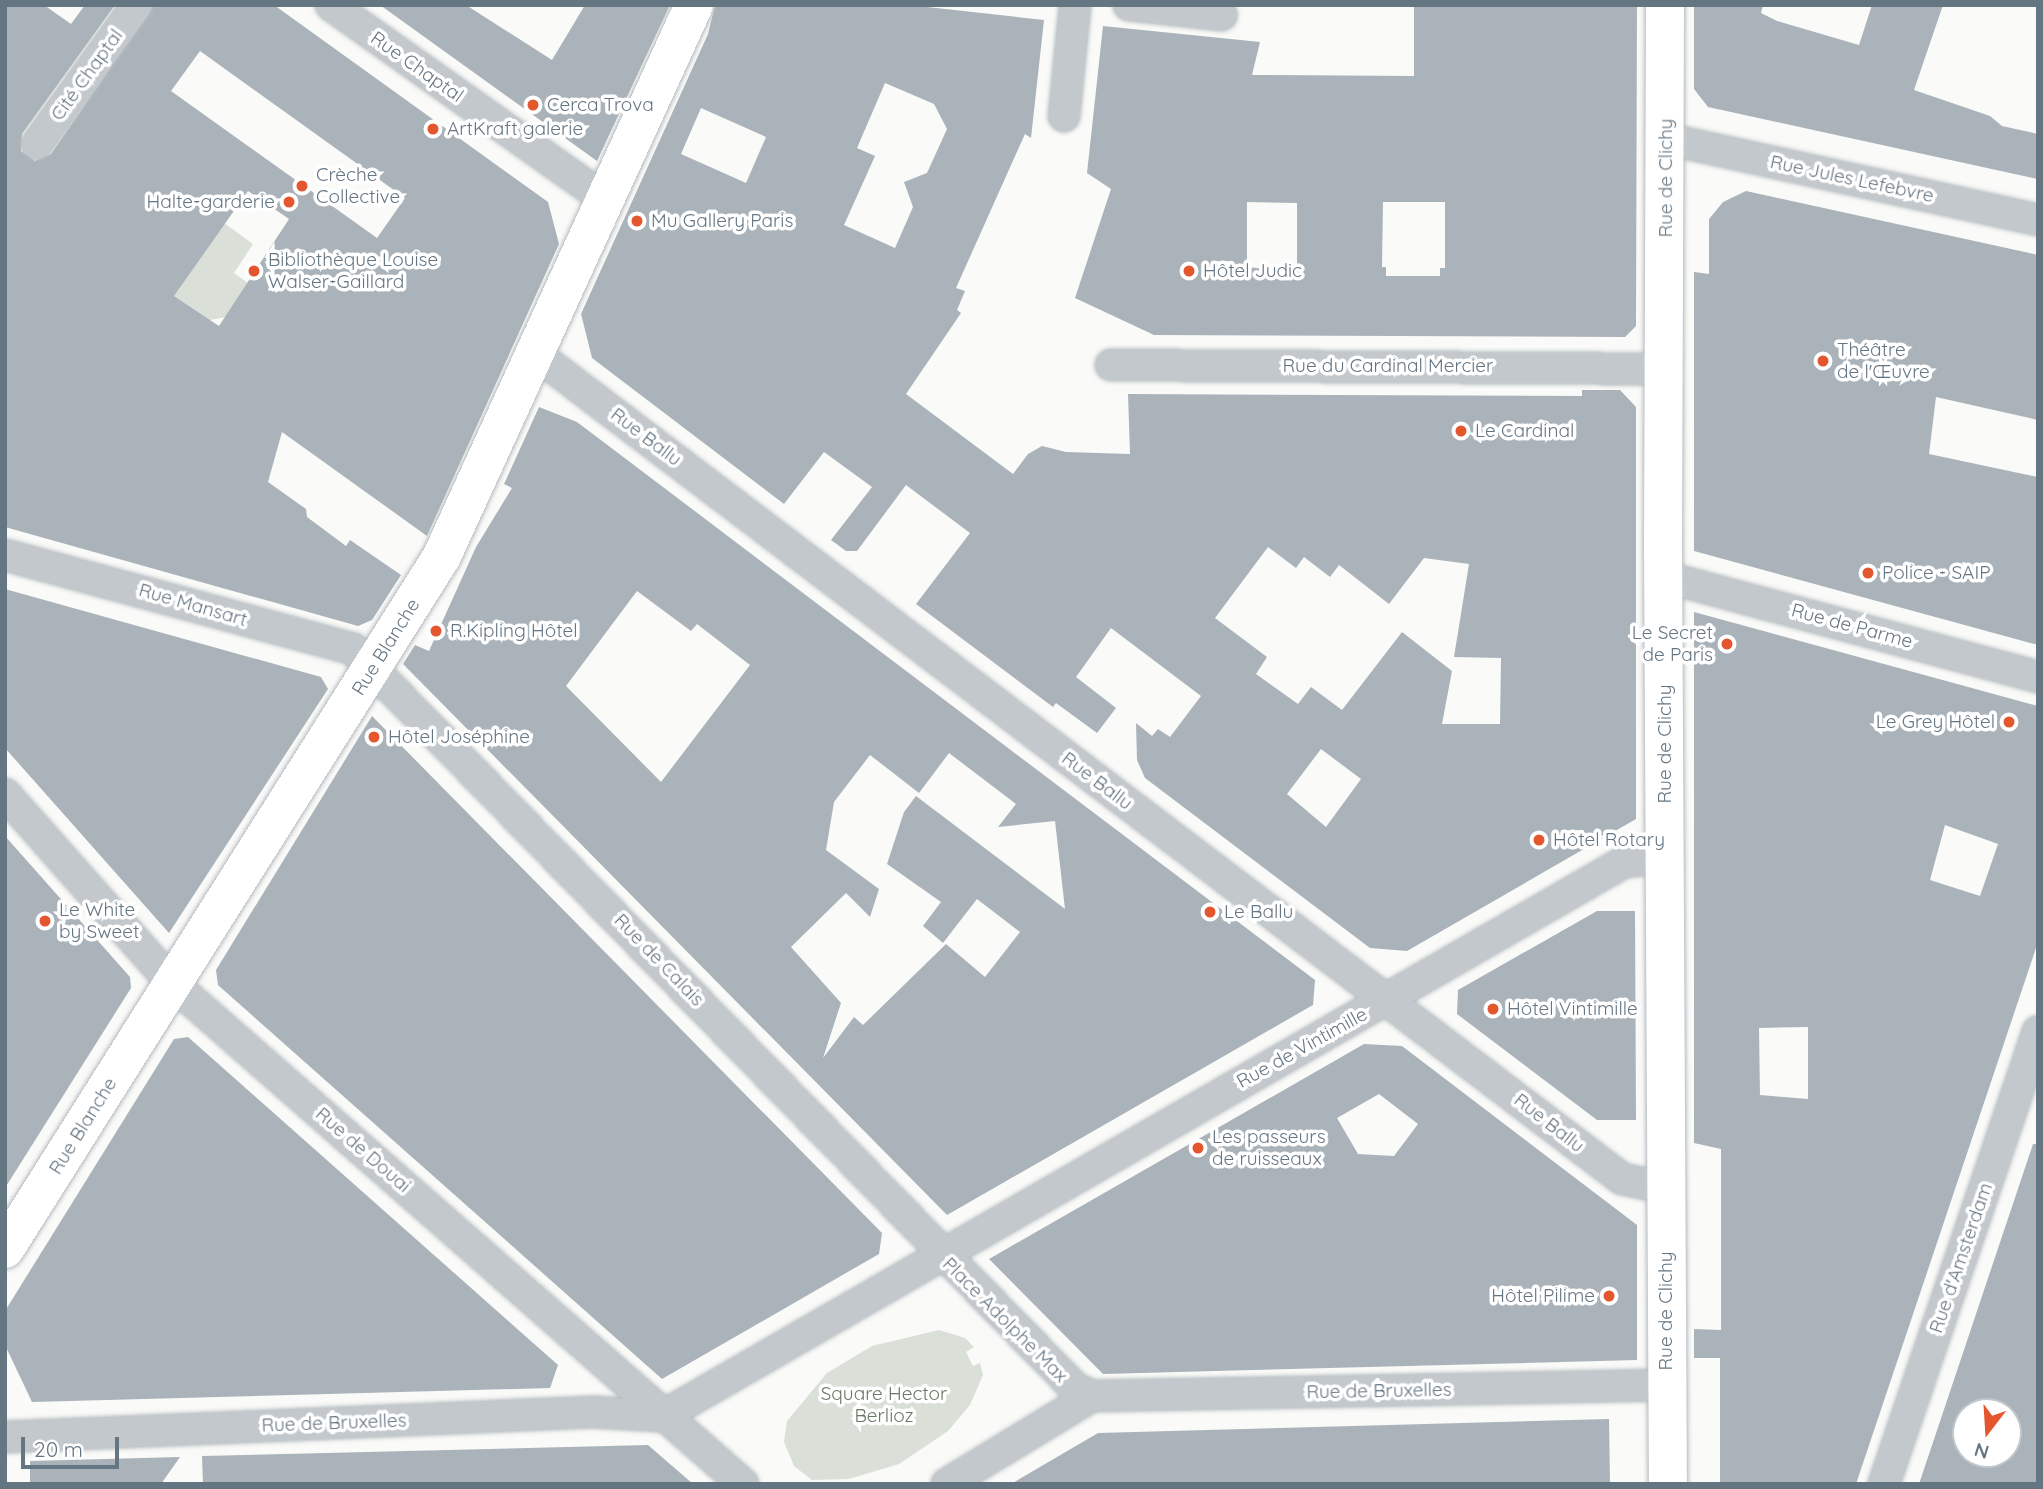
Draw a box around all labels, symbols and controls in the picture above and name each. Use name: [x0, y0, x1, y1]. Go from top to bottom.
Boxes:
street label: Cité Chaptal: [46, 25, 128, 125]
street label: Rue Chaptal: [366, 27, 468, 107]
place label: Cerca Trova: [547, 94, 654, 116]
marker: Cerca Trova: [525, 97, 541, 113]
place label: ArtKraft galerie: [447, 118, 583, 140]
street label: Rue de Clichy: [1655, 119, 1677, 237]
marker: ArtKraft galerie: [425, 121, 441, 137]
street label: Rue Jules Lefebvre: [1768, 151, 1936, 207]
place label: Crèche Collective: [316, 164, 400, 208]
marker: Crèche Collective: [294, 178, 310, 194]
place label: Halte-garderie: [146, 191, 275, 213]
marker: Halte-garderie: [281, 194, 297, 210]
place label: Mu Gallery Paris: [651, 210, 793, 232]
marker: Mu Gallery Paris: [629, 213, 645, 229]
place label: Bibliothèque Louise Walser-Gaillard: [268, 249, 438, 293]
place label: Hôtel Judic: [1203, 260, 1302, 282]
marker: Bibliothèque Louise Walser-Gaillard: [246, 263, 262, 279]
marker: Hôtel Judic: [1181, 263, 1197, 279]
place label: Théâtre de l'Œuvre: [1837, 339, 1930, 383]
marker: Théâtre de l'Œuvre: [1815, 353, 1831, 369]
street label: Rue du Cardinal Mercier: [1283, 355, 1493, 377]
street label: Rue Ballu: [606, 403, 686, 471]
place label: Le Cardinal: [1475, 420, 1574, 442]
marker: Le Cardinal: [1453, 423, 1469, 439]
place label: Police - SAIP: [1882, 562, 1990, 584]
marker: Police - SAIP: [1860, 565, 1876, 581]
street label: Rue Mansart: [136, 579, 250, 631]
street label: Rue Blanche: [347, 594, 425, 700]
street label: Rue de Parme: [1789, 599, 1915, 653]
place label: R.Kipling Hôtel: [450, 620, 578, 642]
place label: Le Secret de Paris: [1632, 622, 1713, 666]
marker: R.Kipling Hôtel: [428, 623, 444, 639]
marker: Le Secret de Paris: [1719, 636, 1735, 652]
street label: Rue de Clichy: [1654, 685, 1676, 803]
place label: Le Grey Hôtel: [1876, 711, 1995, 733]
marker: Le Grey Hôtel: [2001, 714, 2017, 730]
place label: Hôtel Joséphine: [388, 726, 530, 748]
marker: Hôtel Joséphine: [366, 729, 382, 745]
street label: Rue Ballu: [1057, 747, 1137, 815]
place label: Hôtel Rotary: [1553, 829, 1665, 851]
marker: Hôtel Rotary: [1531, 832, 1547, 848]
place label: Le White by Sweet: [59, 899, 139, 943]
place label: Le Ballu: [1224, 901, 1293, 923]
marker: Le Ballu: [1202, 904, 1218, 920]
street label: Rue de Calais: [609, 909, 709, 1011]
marker: Le White by Sweet: [37, 913, 53, 929]
place label: Hôtel Vintimille: [1507, 998, 1638, 1020]
marker: Hôtel Vintimille: [1485, 1001, 1501, 1017]
street label: Rue de Vintimille: [1233, 1003, 1371, 1093]
street label: Rue Blanche: [44, 1073, 122, 1179]
street label: Rue Ballu: [1509, 1089, 1589, 1157]
street label: Rue de Douai: [311, 1103, 415, 1197]
place label: Les passeurs de ruisseaux: [1212, 1126, 1326, 1170]
marker: Les passeurs de ruisseaux: [1190, 1140, 1206, 1156]
street label: Rue d'Amsterdam: [1925, 1180, 1997, 1336]
street label: Rue de Clichy: [1655, 1252, 1677, 1370]
street label: Place Adolphe Max: [938, 1253, 1072, 1387]
place label: Hôtel Pilime: [1491, 1285, 1595, 1307]
marker: Hôtel Pilime: [1601, 1288, 1617, 1304]
street label: Rue de Bruxelles: [1306, 1378, 1452, 1404]
park label: Square Hector Berlioz: [821, 1383, 947, 1427]
north arrow: [1952, 1398, 2022, 1468]
street label: Rue de Bruxelles: [261, 1409, 407, 1437]
scale bar: [24, 1422, 122, 1466]
text: 20 m: [34, 1436, 83, 1462]
text: N: [1971, 1438, 1992, 1465]

